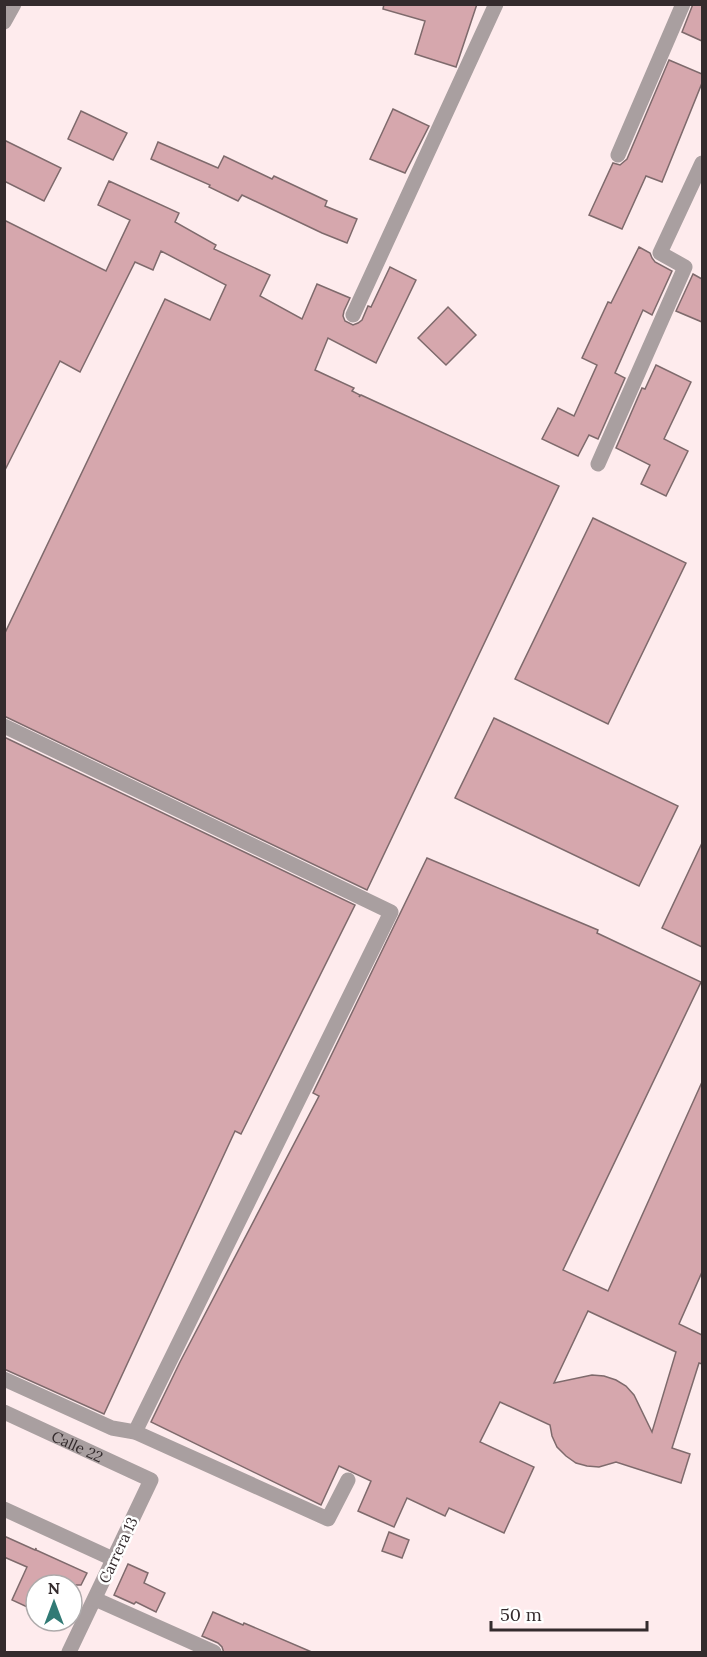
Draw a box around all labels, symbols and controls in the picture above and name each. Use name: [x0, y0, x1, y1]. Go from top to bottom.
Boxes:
street label: Calle 22: [49, 1426, 106, 1466]
street label: Carrera 13: [94, 1514, 142, 1586]
north arrow: [24, 1573, 84, 1633]
text: N: [48, 1578, 60, 1598]
scale bar: [491, 1594, 647, 1632]
text: 50 m: [500, 1603, 542, 1626]

